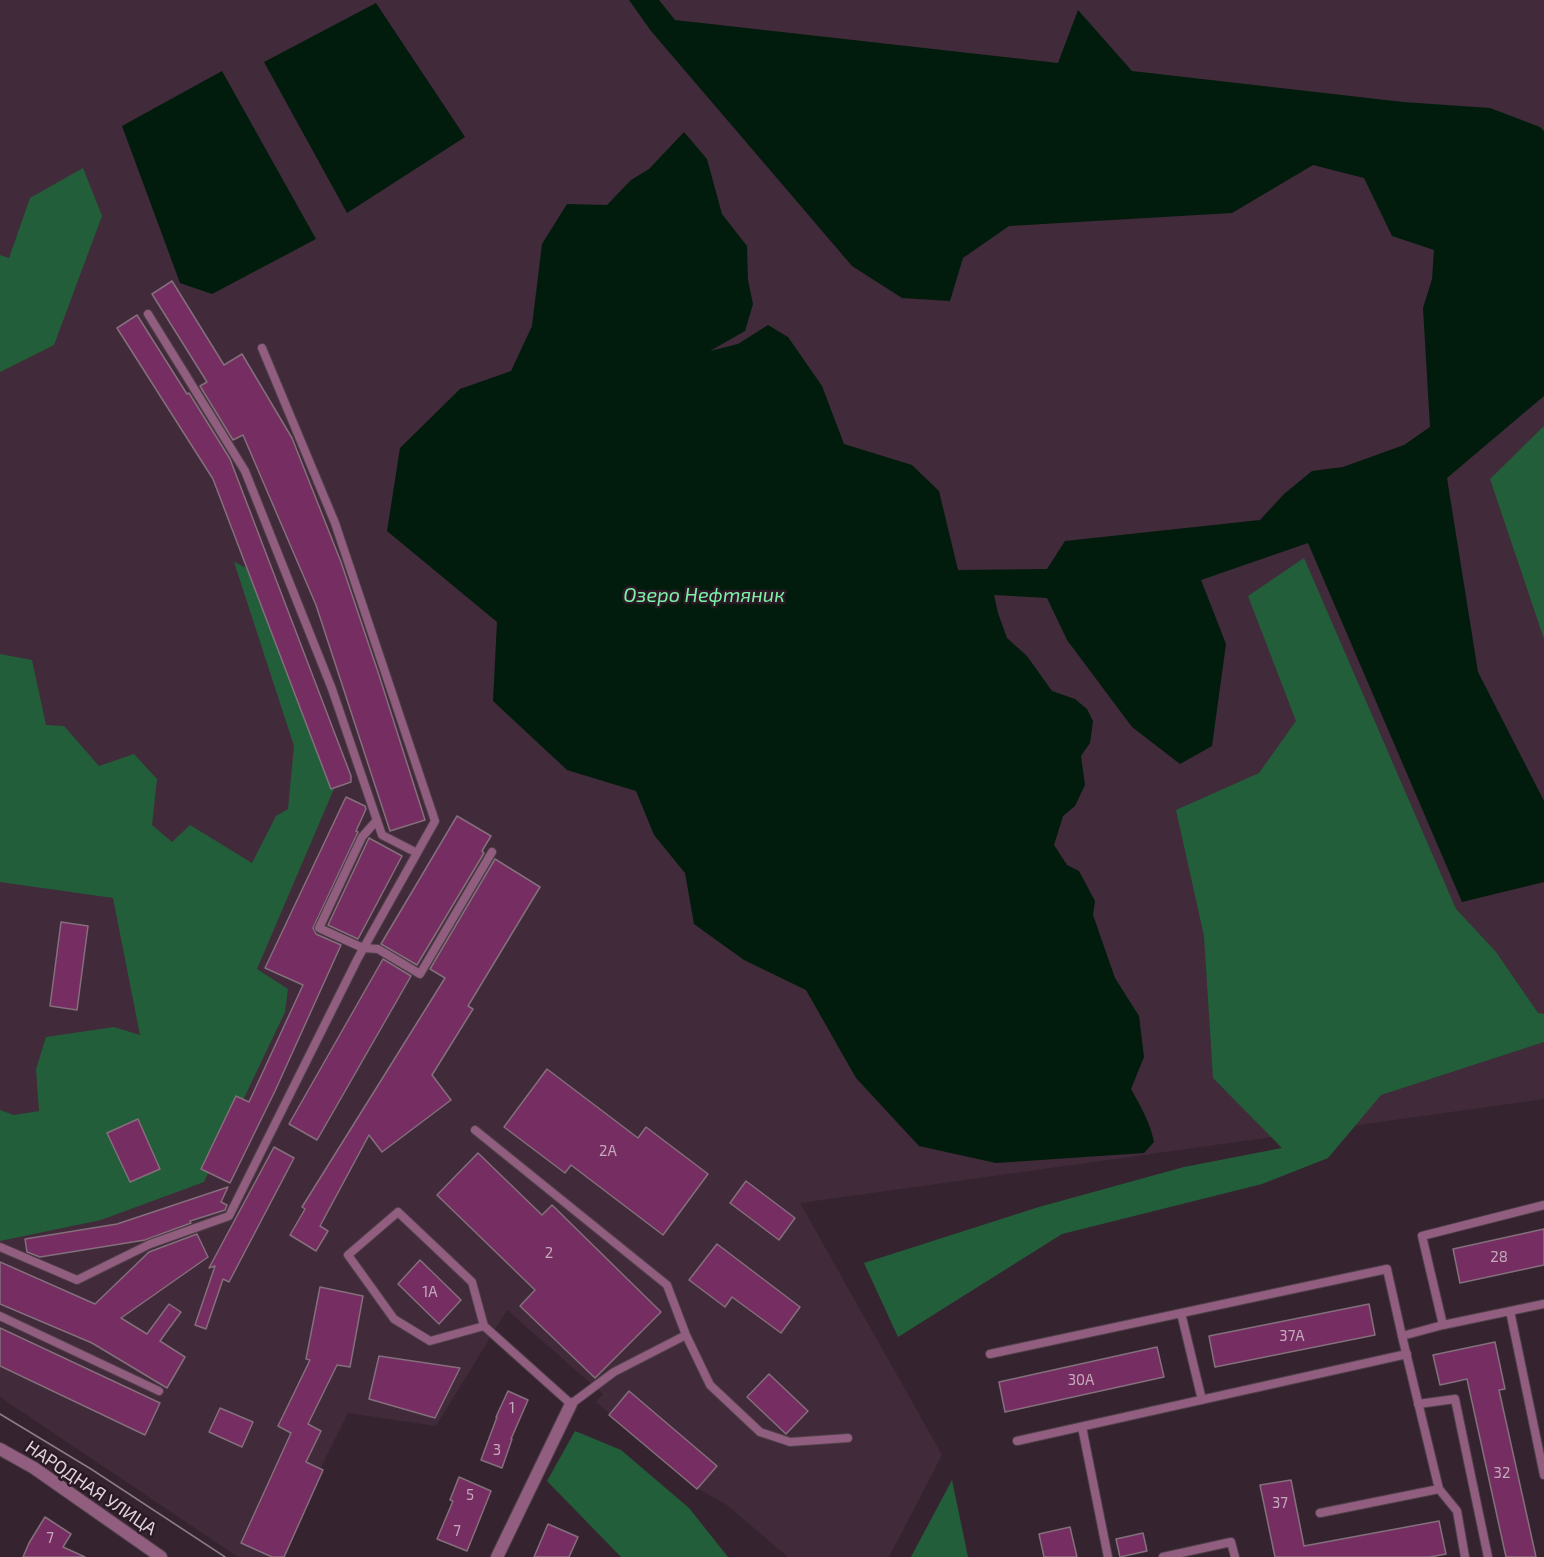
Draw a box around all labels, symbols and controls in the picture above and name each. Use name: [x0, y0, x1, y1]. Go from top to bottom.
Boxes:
water label: Озеро Нефтяник: [623, 583, 785, 607]
house number: 2А: [599, 1142, 617, 1160]
house number: 2: [545, 1244, 553, 1262]
house number: 28: [1490, 1248, 1508, 1266]
house number: 1А: [422, 1283, 438, 1301]
house number: 37А: [1279, 1327, 1305, 1345]
house number: 30А: [1068, 1371, 1094, 1389]
house number: 1: [509, 1399, 515, 1417]
street label: НАРОДНАЯ УЛИЦА: [21, 1436, 161, 1540]
house number: 3: [493, 1441, 501, 1459]
house number: 32: [1494, 1464, 1510, 1482]
house number: 5: [466, 1486, 474, 1504]
house number: 37: [1272, 1494, 1288, 1512]
house number: 7: [453, 1522, 461, 1540]
house number: 7: [46, 1529, 54, 1547]

